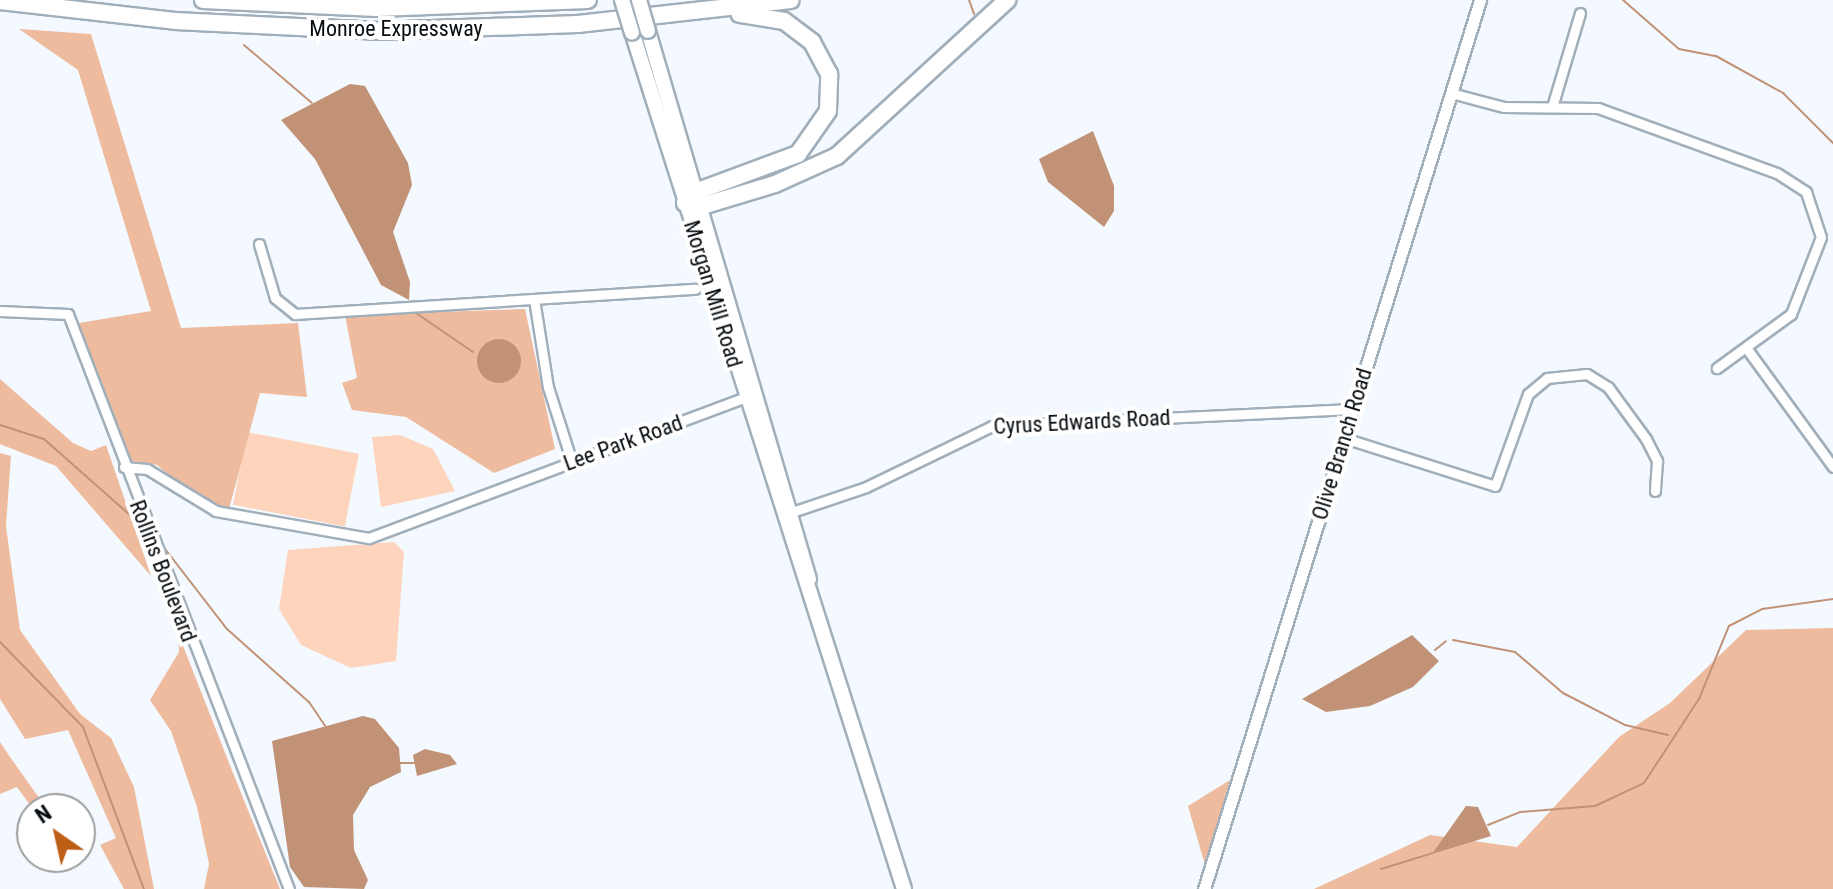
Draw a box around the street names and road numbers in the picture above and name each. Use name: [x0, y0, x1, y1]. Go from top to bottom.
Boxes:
street label: Monroe Expressway: [309, 16, 483, 42]
street label: Morgan Mill Road: [678, 217, 748, 371]
street label: Olive Branch Road: [1306, 365, 1378, 523]
street label: Cyrus Edwards Road: [993, 404, 1171, 440]
street label: Lee Park Road: [560, 409, 686, 477]
street label: Rollins Boulevard: [124, 496, 202, 646]

